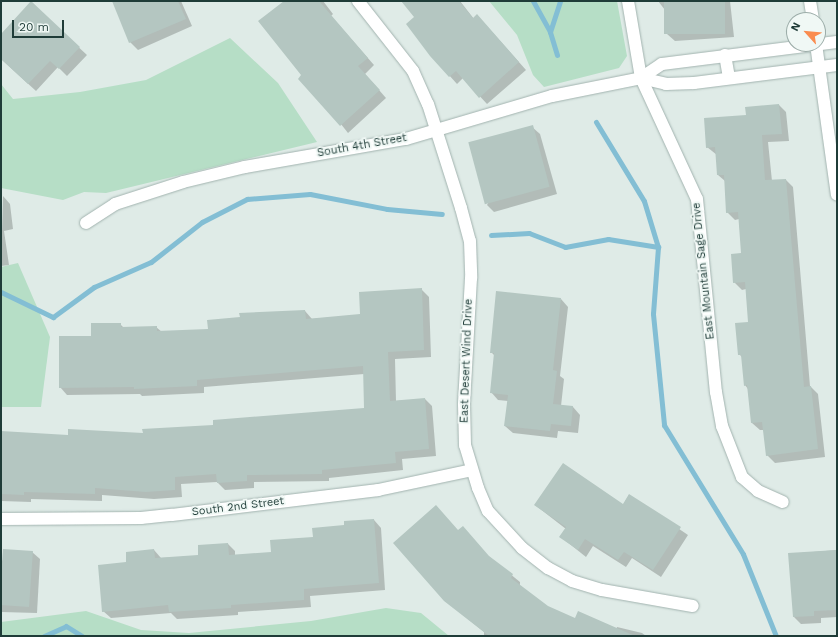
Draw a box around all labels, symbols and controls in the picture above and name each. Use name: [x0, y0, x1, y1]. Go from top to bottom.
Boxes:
scale bar: [14, 12, 66, 38]
north arrow: [786, 12, 826, 52]
text: 20 m: [19, 20, 49, 34]
text: N: [788, 20, 803, 33]
street label: South 4th Street: [316, 132, 408, 160]
street label: East Mountain Sage Drive: [690, 202, 718, 340]
street label: East Desert Wind Drive: [458, 298, 476, 424]
street label: South 2nd Street: [191, 495, 285, 519]

